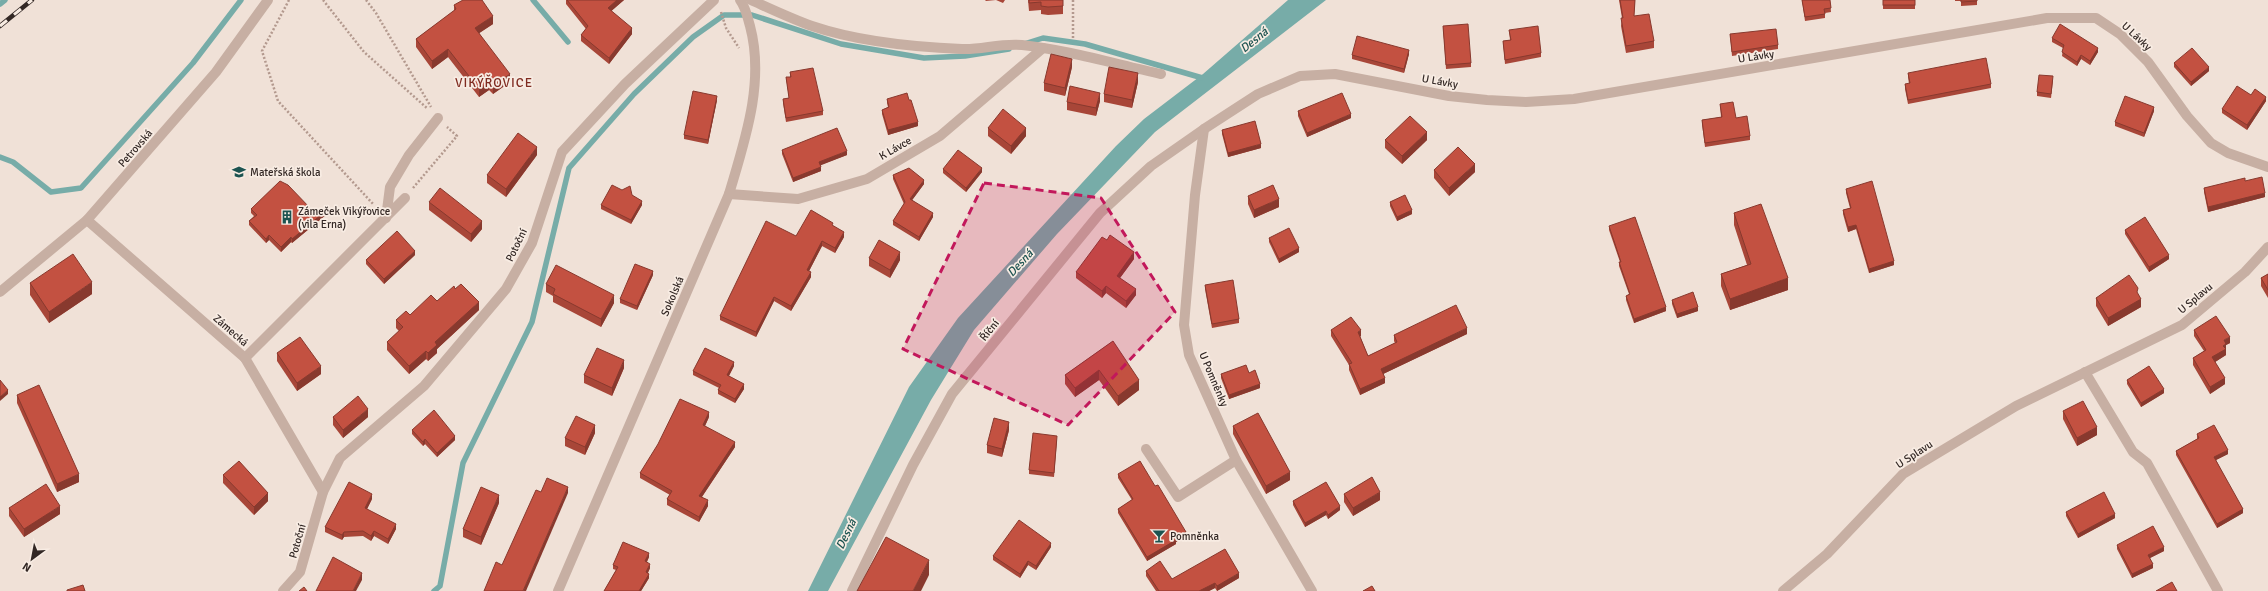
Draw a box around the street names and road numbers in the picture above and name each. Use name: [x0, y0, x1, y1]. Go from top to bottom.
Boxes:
street label: U Lávky: [2119, 19, 2155, 54]
street label: U Lávky: [1737, 47, 1776, 66]
street label: U Lávky: [1421, 72, 1460, 91]
street label: Petrovská: [115, 127, 156, 170]
street label: K Lávce: [877, 134, 914, 163]
street label: Potoční: [503, 227, 530, 264]
street label: Sokolská: [658, 274, 687, 318]
street label: U Splavu: [2175, 280, 2215, 317]
street label: Zámecká: [211, 312, 251, 349]
street label: Říční: [976, 316, 1002, 344]
street label: U Pomněnky: [1196, 350, 1231, 409]
street label: U Splavu: [1893, 438, 1935, 471]
street label: Potoční: [286, 522, 309, 560]

